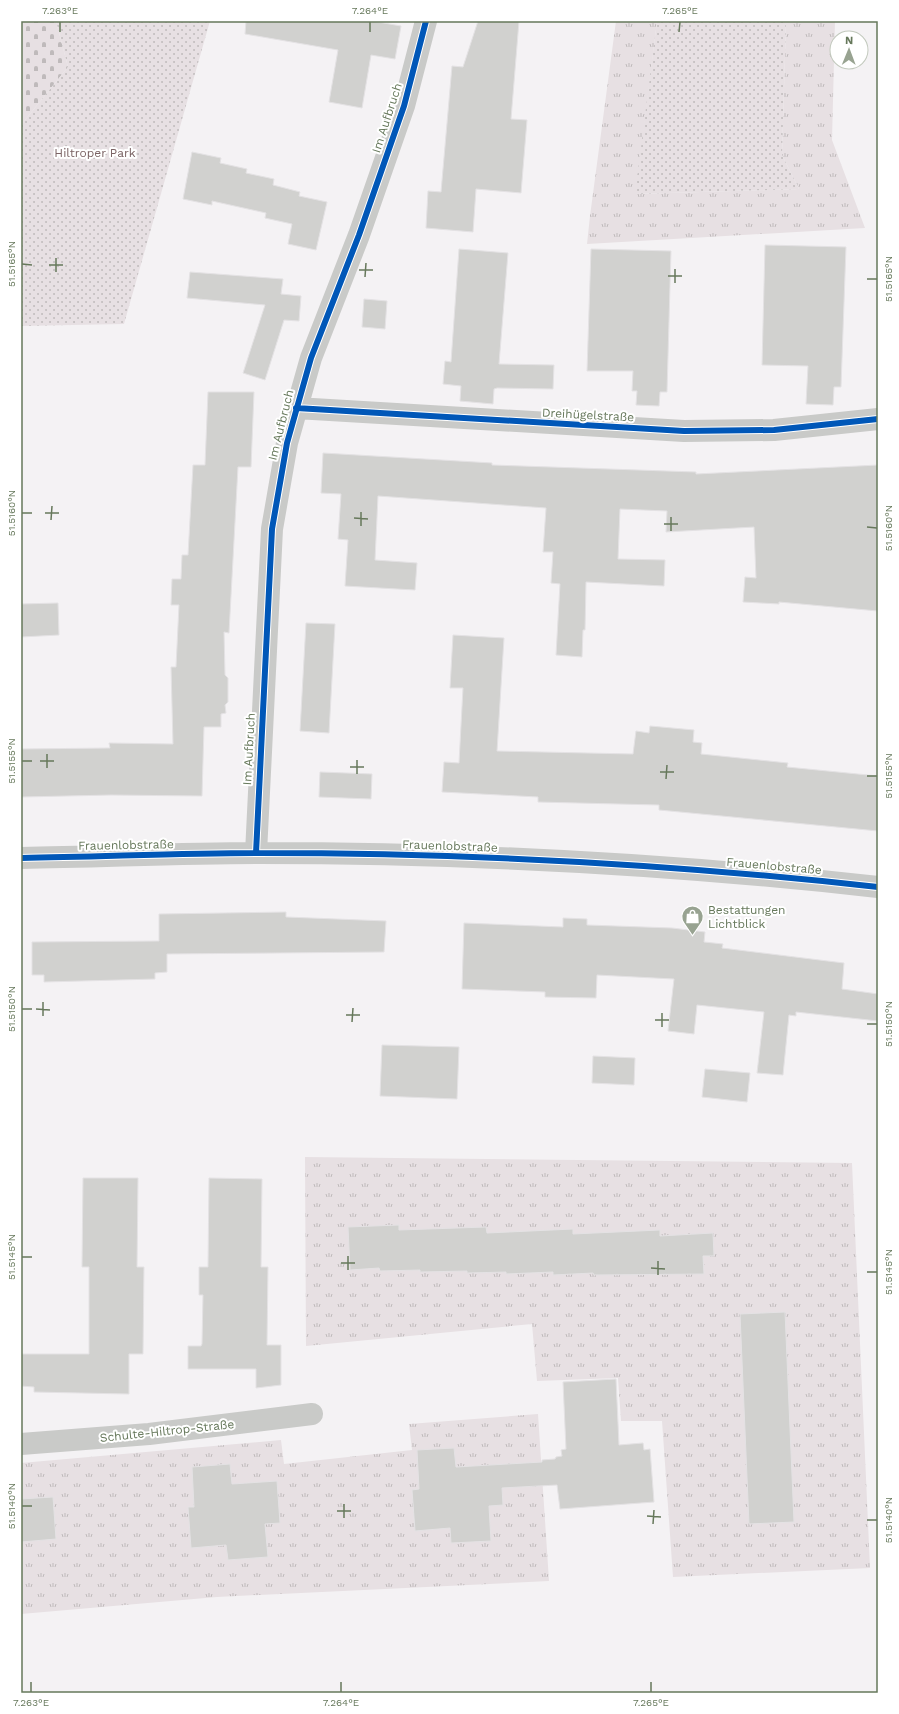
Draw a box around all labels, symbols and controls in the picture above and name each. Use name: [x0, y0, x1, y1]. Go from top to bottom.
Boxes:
text: 7.263°E: [42, 5, 78, 16]
text: 7.264°E: [352, 5, 388, 16]
text: 7.265°E: [662, 5, 698, 16]
north arrow: [829, 30, 869, 70]
text: N: [845, 34, 853, 47]
street label: Im Aufbruch: [369, 81, 405, 155]
park label: Hiltroper Park: [54, 146, 136, 160]
text: 51.5165°N: [6, 241, 17, 287]
text: 51.5165°N: [883, 256, 894, 302]
street label: Im Aufbruch: [265, 388, 297, 462]
street label: Dreihügelstraße: [541, 406, 635, 424]
text: 51.5160°N: [6, 490, 17, 536]
text: 51.5160°N: [883, 505, 894, 551]
street label: Im Aufbruch: [240, 712, 258, 786]
text: 51.5155°N: [6, 738, 17, 784]
text: 51.5155°N: [883, 753, 894, 799]
street label: Frauenlobstraße: [78, 837, 174, 853]
street label: Frauenlobstraße: [402, 837, 498, 855]
street label: Frauenlobstraße: [726, 855, 822, 877]
place label: Bestattungen Lichtblick: [708, 903, 786, 931]
shop icon: Bestattungen Lichtblick: [680, 904, 706, 937]
text: 51.5150°N: [6, 986, 17, 1032]
text: 51.5150°N: [883, 1001, 894, 1047]
text: 51.5145°N: [6, 1234, 17, 1280]
text: 51.5145°N: [883, 1249, 894, 1295]
street label: Schulte-Hiltrop-Straße: [99, 1417, 235, 1445]
text: 51.5140°N: [6, 1483, 17, 1529]
text: 51.5140°N: [883, 1497, 894, 1543]
text: 7.263°E: [13, 1697, 49, 1708]
text: 7.264°E: [323, 1697, 359, 1708]
text: 7.265°E: [633, 1697, 669, 1708]

